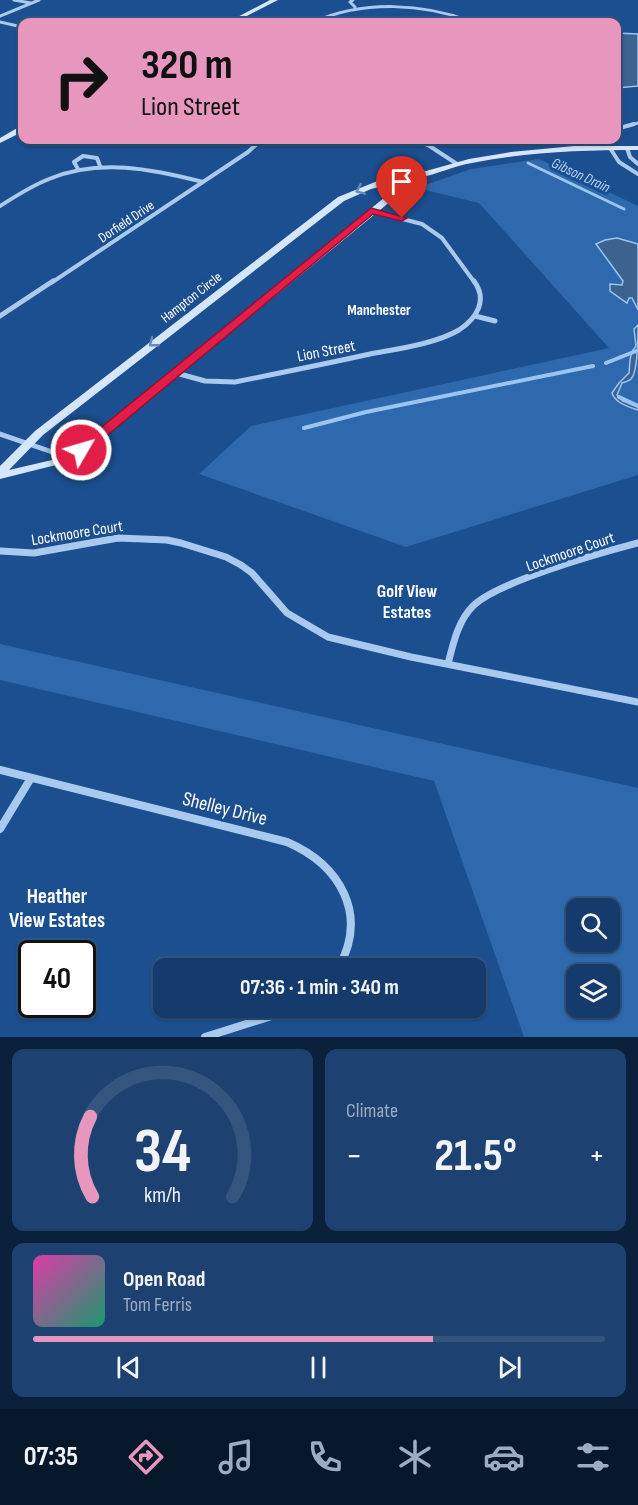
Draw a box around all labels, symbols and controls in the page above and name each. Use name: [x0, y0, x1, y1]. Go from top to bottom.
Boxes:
text: 320 m: [141, 40, 233, 91]
icon: right: [42, 42, 120, 120]
text: Lion Street: [141, 91, 240, 123]
water label: Gibson Drain: [548, 154, 613, 197]
pin: [376, 156, 427, 218]
icon: arrive: [385, 165, 418, 198]
one-way arrow: [356, 183, 367, 195]
street label: Dorfield Drive: [95, 197, 157, 246]
street label: Hampton Circle: [158, 268, 225, 326]
district label: Manchester: [347, 301, 411, 320]
one-way arrow: [149, 336, 160, 347]
street label: Lion Street: [296, 337, 357, 366]
position arrow: [49, 418, 113, 482]
street label: Lockmoore Court: [30, 517, 124, 550]
street label: Lockmoore Court: [524, 528, 617, 576]
district label: Golf View Estates: [377, 581, 437, 623]
street label: Shelley Drive: [180, 787, 270, 831]
district label: Heather View Estates: [9, 884, 105, 933]
map controls: [566, 898, 620, 1018]
button: search: [566, 898, 620, 952]
speed limit sign: 40: [18, 940, 96, 1018]
button: layers: [566, 964, 620, 1018]
text: 07:36 · 1 min · 340 m: [240, 974, 399, 1001]
text: Climate: [346, 1099, 398, 1123]
text: 34: [134, 1115, 191, 1190]
text: 21.5°: [434, 1129, 517, 1184]
text: −: [346, 1136, 362, 1176]
text: +: [589, 1136, 605, 1176]
text: km/h: [144, 1183, 181, 1208]
text: Open Road: [123, 1266, 205, 1293]
text: Tom Ferris: [123, 1293, 192, 1317]
icon: previous: [112, 1351, 145, 1384]
icon: pause: [302, 1351, 335, 1384]
icon: next: [493, 1351, 526, 1384]
icon: directions: [125, 1436, 167, 1478]
icon: music: [215, 1436, 257, 1478]
icon: phone: [304, 1436, 346, 1478]
icon: climate: [394, 1436, 436, 1478]
icon: car: [483, 1436, 525, 1478]
icon: filters: [572, 1436, 614, 1478]
text: 07:35: [24, 1441, 78, 1473]

